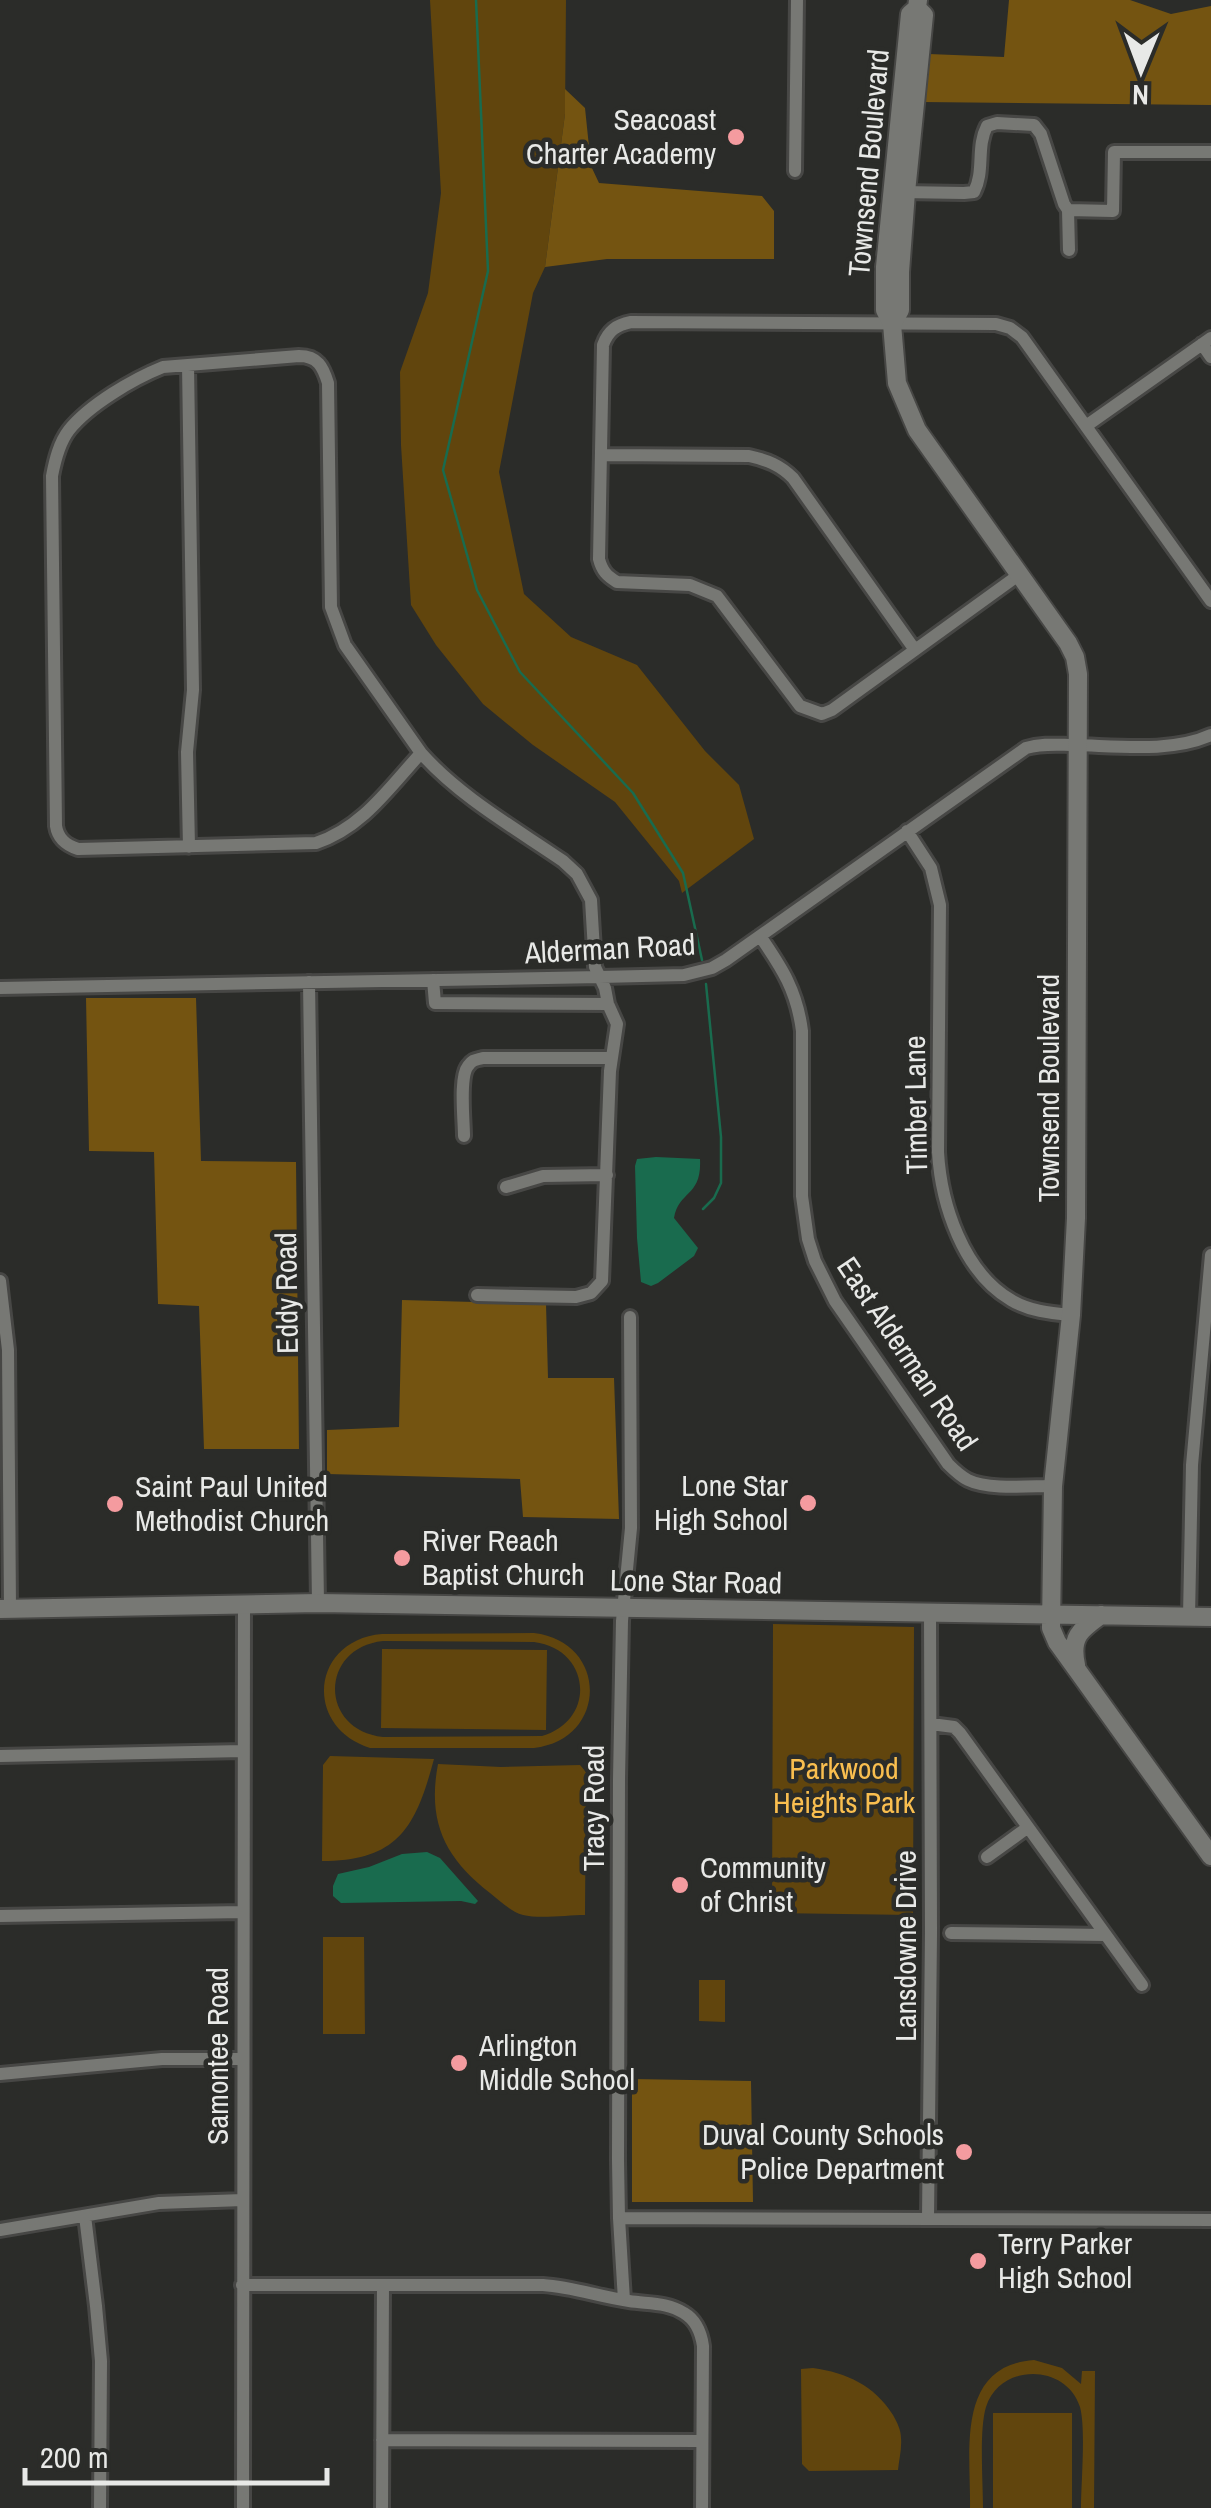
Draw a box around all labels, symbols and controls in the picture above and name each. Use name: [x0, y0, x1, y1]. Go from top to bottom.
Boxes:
north arrow: [1091, 20, 1191, 120]
street label: Townsend Boulevard: [838, 47, 898, 278]
text: N: [1132, 76, 1149, 114]
place label: Seacoast Charter Academy: [526, 99, 717, 173]
marker: Seacoast Charter Academy: [725, 126, 747, 148]
street label: Alderman Road: [523, 924, 696, 972]
street label: Townsend Boulevard: [1028, 974, 1068, 1202]
street label: Timber Lane: [894, 1035, 936, 1175]
street label: Eddy Road: [265, 1232, 307, 1354]
street label: East Alderman Road: [828, 1249, 987, 1458]
place label: Lone Star High School: [654, 1465, 789, 1539]
place label: Saint Paul United Methodist Church: [135, 1466, 329, 1540]
marker: Lone Star High School: [797, 1492, 819, 1514]
marker: Saint Paul United Methodist Church: [104, 1493, 126, 1515]
place label: River Reach Baptist Church: [422, 1520, 585, 1594]
marker: River Reach Baptist Church: [391, 1547, 413, 1569]
street label: Lone Star Road: [610, 1559, 783, 1603]
street label: Tracy Road: [573, 1745, 613, 1871]
park label: Parkwood Heights Park: [773, 1748, 916, 1822]
place label: Community of Christ: [700, 1847, 826, 1921]
street label: Lansdowne Drive: [885, 1850, 925, 2042]
marker: Community of Christ: [669, 1874, 691, 1896]
street label: Samontee Road: [197, 1967, 237, 2145]
place label: Arlington Middle School: [478, 2025, 635, 2099]
marker: Arlington Middle School: [448, 2052, 470, 2074]
place label: Duval County Schools Police Department: [702, 2114, 944, 2188]
marker: Duval County Schools Police Department: [953, 2141, 975, 2163]
place label: Terry Parker High School: [998, 2223, 1133, 2297]
marker: Terry Parker High School: [967, 2250, 989, 2272]
scale bar: [25, 2423, 328, 2485]
text: 200 m: [40, 2437, 108, 2477]

